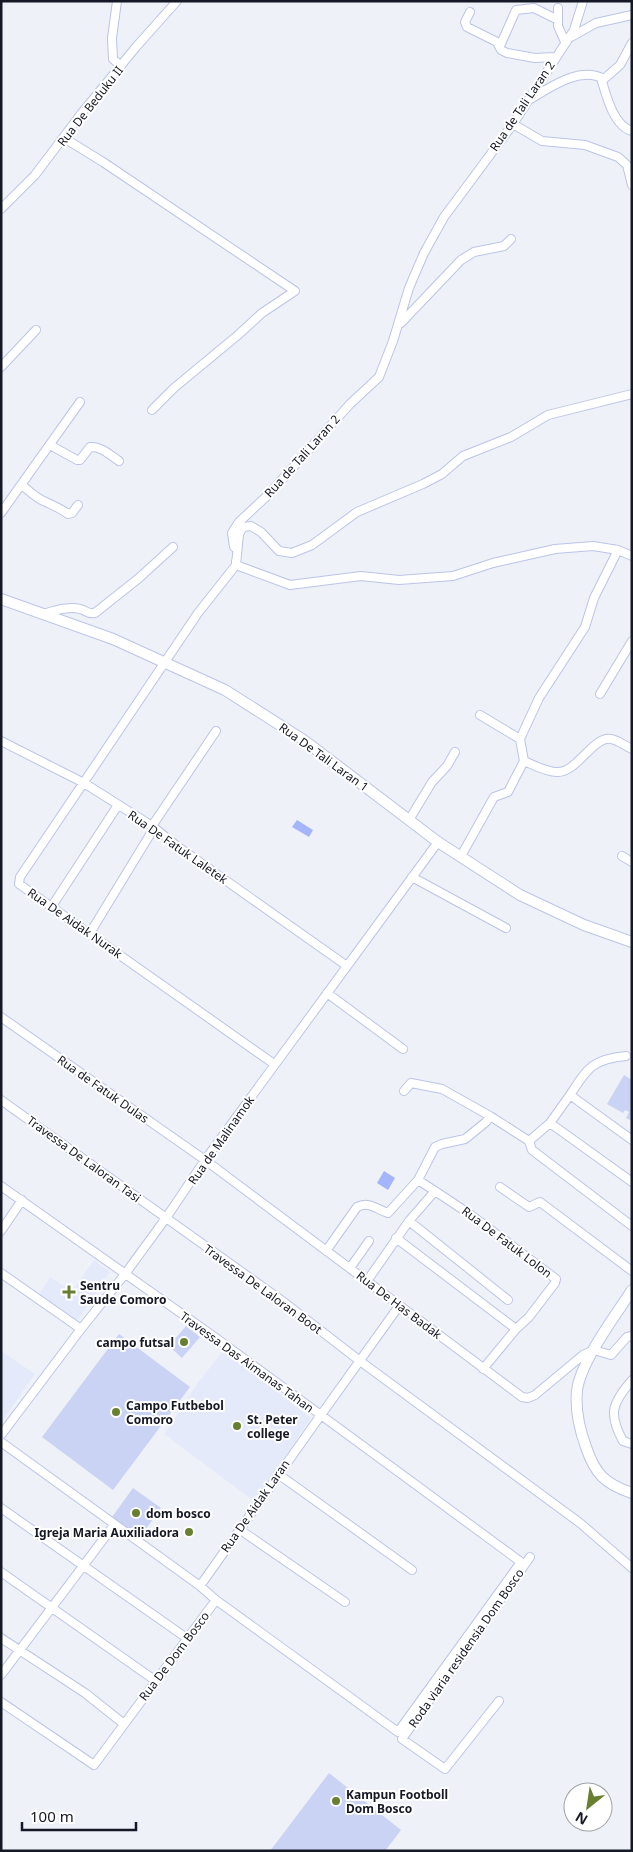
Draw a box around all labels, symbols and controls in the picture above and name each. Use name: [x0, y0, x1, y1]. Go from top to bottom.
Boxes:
street label: Rua de Tali Laran 2: [485, 57, 559, 155]
street label: Rua De Beduku II: [53, 62, 127, 150]
street label: Rua de Tali Laran 2: [260, 411, 344, 501]
street label: Rua De Tali Laran 1: [276, 719, 372, 795]
street label: Rua De Fatuk Laletek: [125, 806, 232, 888]
street label: Rua De Aidak Nurak: [24, 884, 126, 962]
street label: Rua de Fatuk Dulas: [54, 1051, 152, 1127]
street label: Rua de Malinamok: [184, 1092, 258, 1188]
street label: Travessa De Laloran Tasi: [24, 1112, 144, 1206]
street label: Rua De Fatuk Lolon: [458, 1202, 556, 1282]
street label: Travessa De Laloran Boot: [200, 1240, 326, 1338]
street label: Rua De Has Badak: [353, 1267, 446, 1343]
place label: Sentru Saude Comoro: [80, 1277, 167, 1308]
marker: Sentru Saude Comoro: [62, 1285, 76, 1299]
street label: Travessa Das Aimanas Tahan: [177, 1308, 317, 1416]
place label: campo futsal: [96, 1334, 174, 1351]
marker: campo futsal: [178, 1336, 190, 1348]
place label: Campo Futbebol Comoro: [126, 1397, 224, 1428]
marker: Campo Futbebol Comoro: [110, 1406, 122, 1418]
place label: St. Peter college: [247, 1411, 298, 1442]
marker: St. Peter college: [231, 1420, 243, 1432]
street label: Rua De Aidak Laran: [217, 1456, 293, 1556]
place label: dom bosco: [146, 1505, 211, 1522]
marker: dom bosco: [130, 1507, 142, 1519]
place label: Igreja Maria Auxiliadora: [34, 1524, 179, 1541]
marker: Igreja Maria Auxiliadora: [183, 1526, 195, 1538]
street label: Roda viaria residensia Dom Bosco: [404, 1565, 528, 1731]
street label: Rua De Dom Bosco: [135, 1608, 213, 1704]
north arrow: [563, 1782, 613, 1832]
place label: Kampun Footboll Dom Bosco: [346, 1786, 448, 1817]
marker: Kampun Footboll Dom Bosco: [330, 1795, 342, 1807]
scale bar: [22, 1800, 136, 1832]
text: 100 m: [30, 1806, 74, 1826]
text: N: [572, 1808, 591, 1830]

